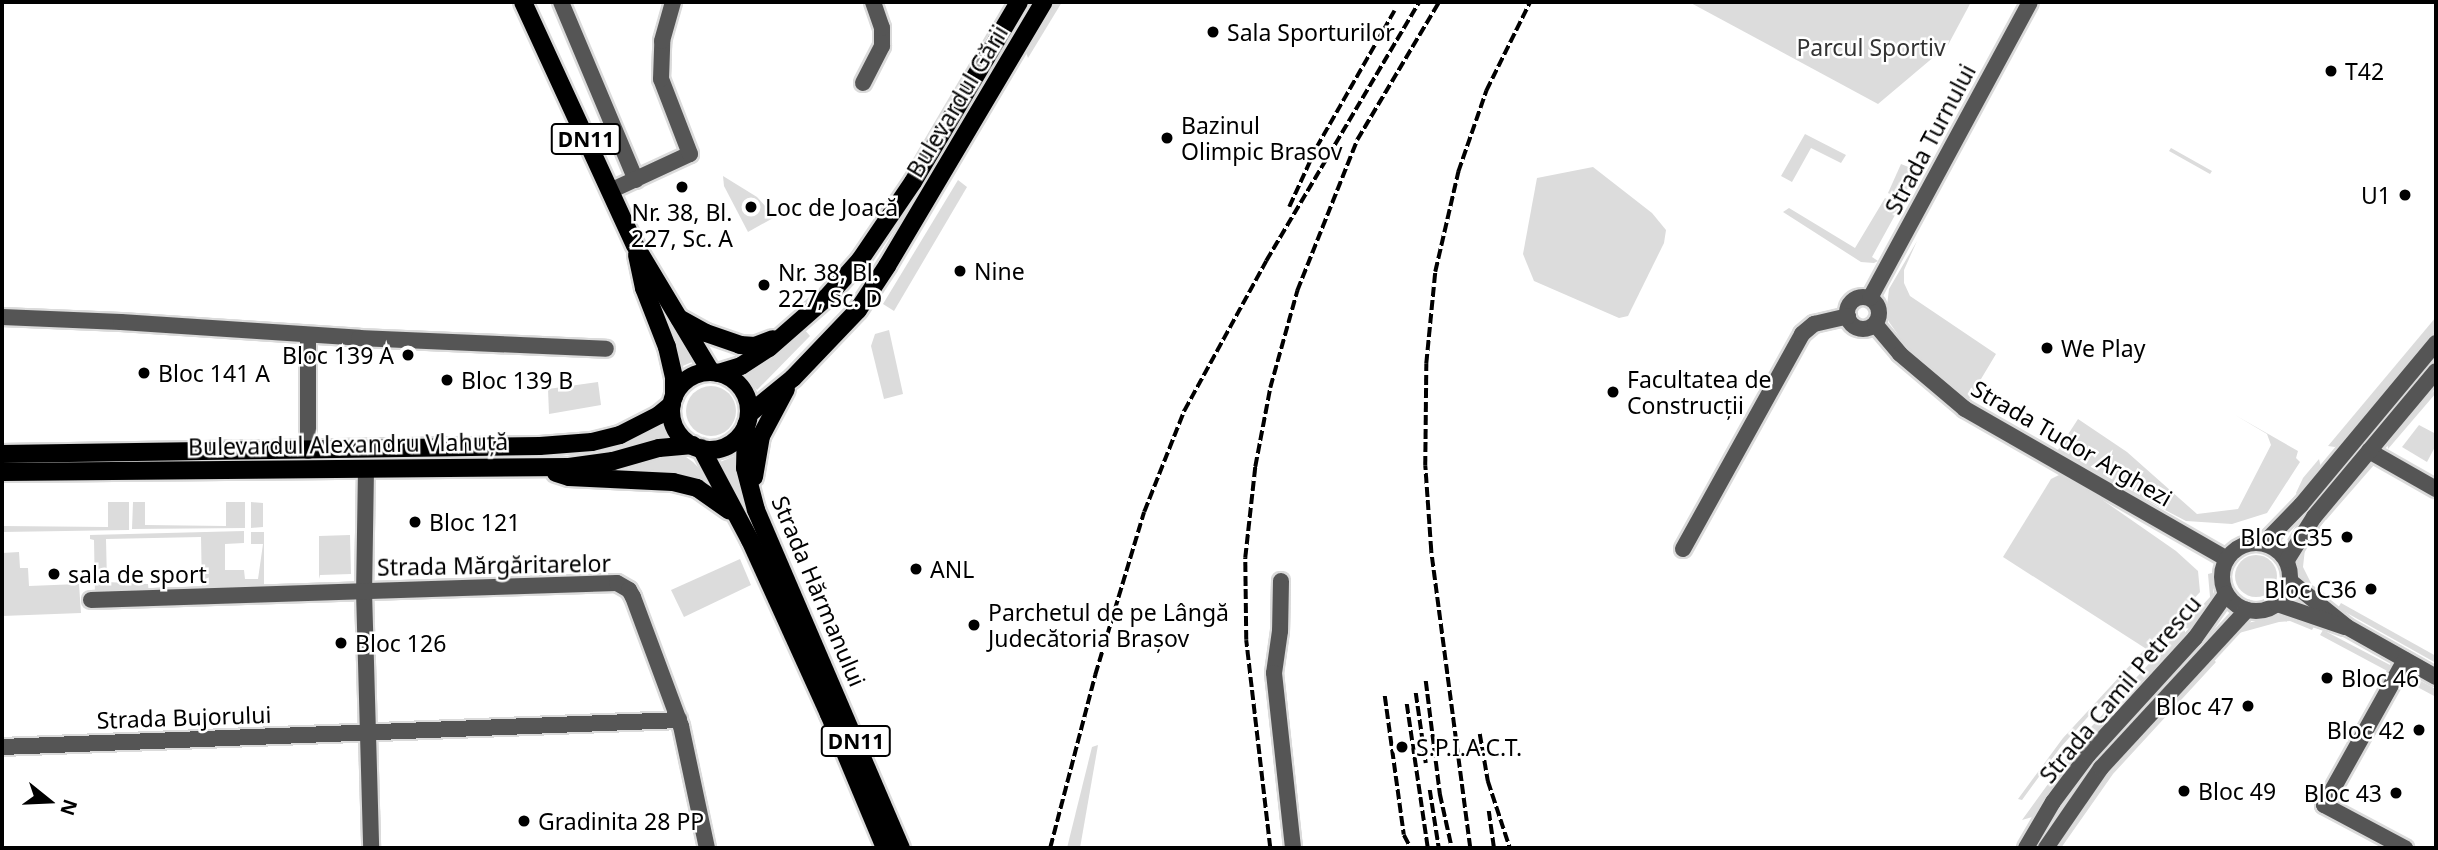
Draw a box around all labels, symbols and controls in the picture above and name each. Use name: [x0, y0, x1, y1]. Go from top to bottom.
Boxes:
place label: Sala Sporturilor: [1227, 18, 1395, 46]
street label: Bulevardul Gării: [901, 20, 1013, 182]
marker: Sala Sporturilor: [1205, 24, 1221, 40]
park label: Parcul Sportiv: [1796, 33, 1946, 61]
place label: T42: [2345, 57, 2384, 85]
street label: Strada Turnului: [1879, 59, 1981, 219]
marker: T42: [2323, 63, 2339, 79]
place label: Bazinul Olimpic Brasov: [1181, 111, 1342, 165]
road number: DN11: [549, 122, 623, 156]
marker: Bazinul Olimpic Brasov: [1159, 130, 1175, 146]
marker: Nr. 38, Bl. 227, Sc. A: [674, 179, 690, 195]
place label: U1: [2361, 181, 2391, 209]
marker: U1: [2397, 187, 2413, 203]
place label: Loc de Joacă: [765, 193, 898, 221]
place label: Nr. 38, Bl. 227, Sc. A: [631, 198, 733, 252]
marker: Loc de Joacă: [743, 199, 759, 215]
place label: Nine: [974, 257, 1025, 285]
place label: Nr. 38, Bl. 227, Sc. D: [778, 258, 882, 312]
marker: Nine: [952, 263, 968, 279]
marker: Nr. 38, Bl. 227, Sc. D: [756, 277, 772, 293]
place label: We Play: [2061, 334, 2145, 362]
marker: We Play: [2039, 340, 2055, 356]
place label: Bloc 139 A: [282, 341, 394, 369]
marker: Bloc 139 A: [400, 347, 416, 363]
place label: Bloc 141 A: [158, 359, 270, 387]
marker: Bloc 141 A: [136, 365, 152, 381]
place label: Facultatea de Construcții: [1627, 365, 1772, 419]
place label: Bloc 139 B: [461, 366, 573, 394]
marker: Bloc 139 B: [439, 372, 455, 388]
street label: Strada Tudor Arghezi: [1967, 374, 2177, 512]
marker: Facultatea de Construcții: [1605, 384, 1621, 400]
street label: Bulevardul Alexandru Vlahuță: [188, 427, 508, 461]
street label: Strada Hărmanului: [766, 492, 872, 690]
place label: Bloc 121: [429, 508, 520, 536]
marker: Bloc 121: [407, 514, 423, 530]
place label: Bloc C35: [2240, 523, 2333, 551]
marker: Bloc C35: [2339, 529, 2355, 545]
street label: Strada Mărgăritarelor: [377, 549, 611, 581]
place label: ANL: [930, 555, 974, 583]
place label: sala de sport: [68, 560, 207, 588]
marker: ANL: [908, 561, 924, 577]
marker: sala de sport: [46, 566, 62, 582]
place label: Bloc C36: [2264, 575, 2357, 603]
marker: Bloc C36: [2363, 581, 2379, 597]
street label: Strada Camil Petrescu: [2034, 590, 2206, 788]
place label: Parchetul de pe Lângă Judecătoria Brașov: [988, 598, 1229, 652]
marker: Parchetul de pe Lângă Judecătoria Brașov: [966, 617, 982, 633]
place label: Bloc 126: [355, 629, 446, 657]
marker: Bloc 126: [333, 635, 349, 651]
place label: Bloc 46: [2341, 664, 2419, 692]
marker: Bloc 46: [2319, 670, 2335, 686]
place label: Bloc 47: [2156, 692, 2234, 720]
marker: Bloc 47: [2240, 698, 2256, 714]
street label: Strada Bujorului: [96, 700, 272, 734]
place label: Bloc 42: [2327, 716, 2405, 744]
marker: Bloc 42: [2411, 722, 2427, 738]
road number: DN11: [819, 724, 893, 758]
place label: S.P.I.A.C.T.: [1416, 733, 1522, 761]
marker: S.P.I.A.C.T.: [1394, 739, 1410, 755]
north arrow: [14, 766, 84, 836]
place label: Bloc 49: [2198, 777, 2276, 805]
place label: Bloc 43: [2304, 779, 2382, 807]
marker: Bloc 49: [2176, 783, 2192, 799]
marker: Bloc 43: [2388, 785, 2404, 801]
text: N: [54, 796, 84, 819]
place label: Gradinita 28 PP: [538, 807, 704, 835]
marker: Gradinita 28 PP: [516, 813, 532, 829]

